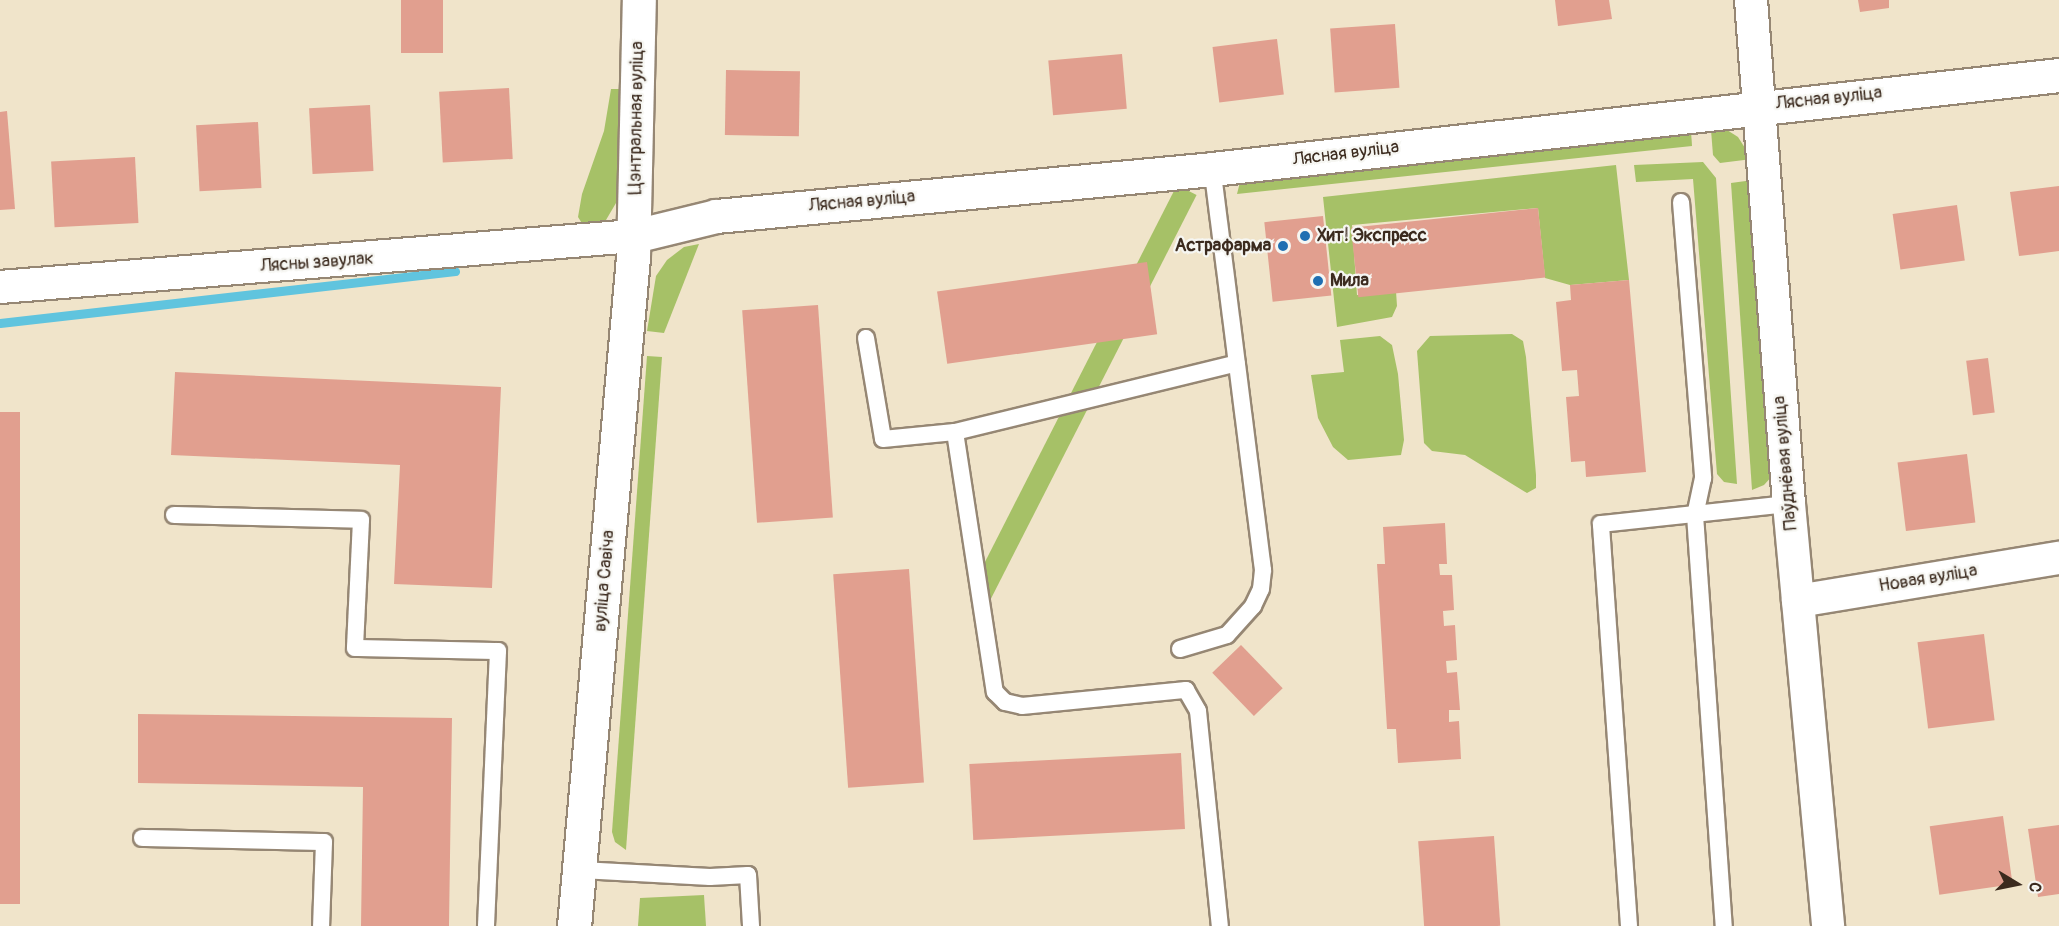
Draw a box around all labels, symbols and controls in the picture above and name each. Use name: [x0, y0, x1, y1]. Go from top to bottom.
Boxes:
street label: Цэнтральная вуліца: [625, 41, 649, 195]
street label: Лясная вуліца: [1775, 83, 1883, 115]
street label: Лясная вуліца: [1292, 137, 1400, 171]
street label: Лясная вуліца: [808, 187, 916, 217]
place label: Хит! Экспресс: [1317, 225, 1427, 247]
marker: Хит! Экспресс: [1298, 229, 1312, 243]
place label: Астрафарма: [1175, 235, 1271, 257]
marker: Астрафарма: [1276, 239, 1290, 253]
street label: Лясны завулак: [260, 248, 374, 278]
place label: Мила: [1330, 270, 1369, 292]
marker: Мила: [1311, 274, 1325, 288]
street label: Паўднёвая вуліца: [1769, 395, 1803, 531]
street label: вуліца Савіча: [590, 529, 620, 633]
street label: Новая вуліца: [1877, 561, 1979, 597]
north arrow: [1987, 854, 2047, 914]
text: С: [2024, 881, 2045, 894]

